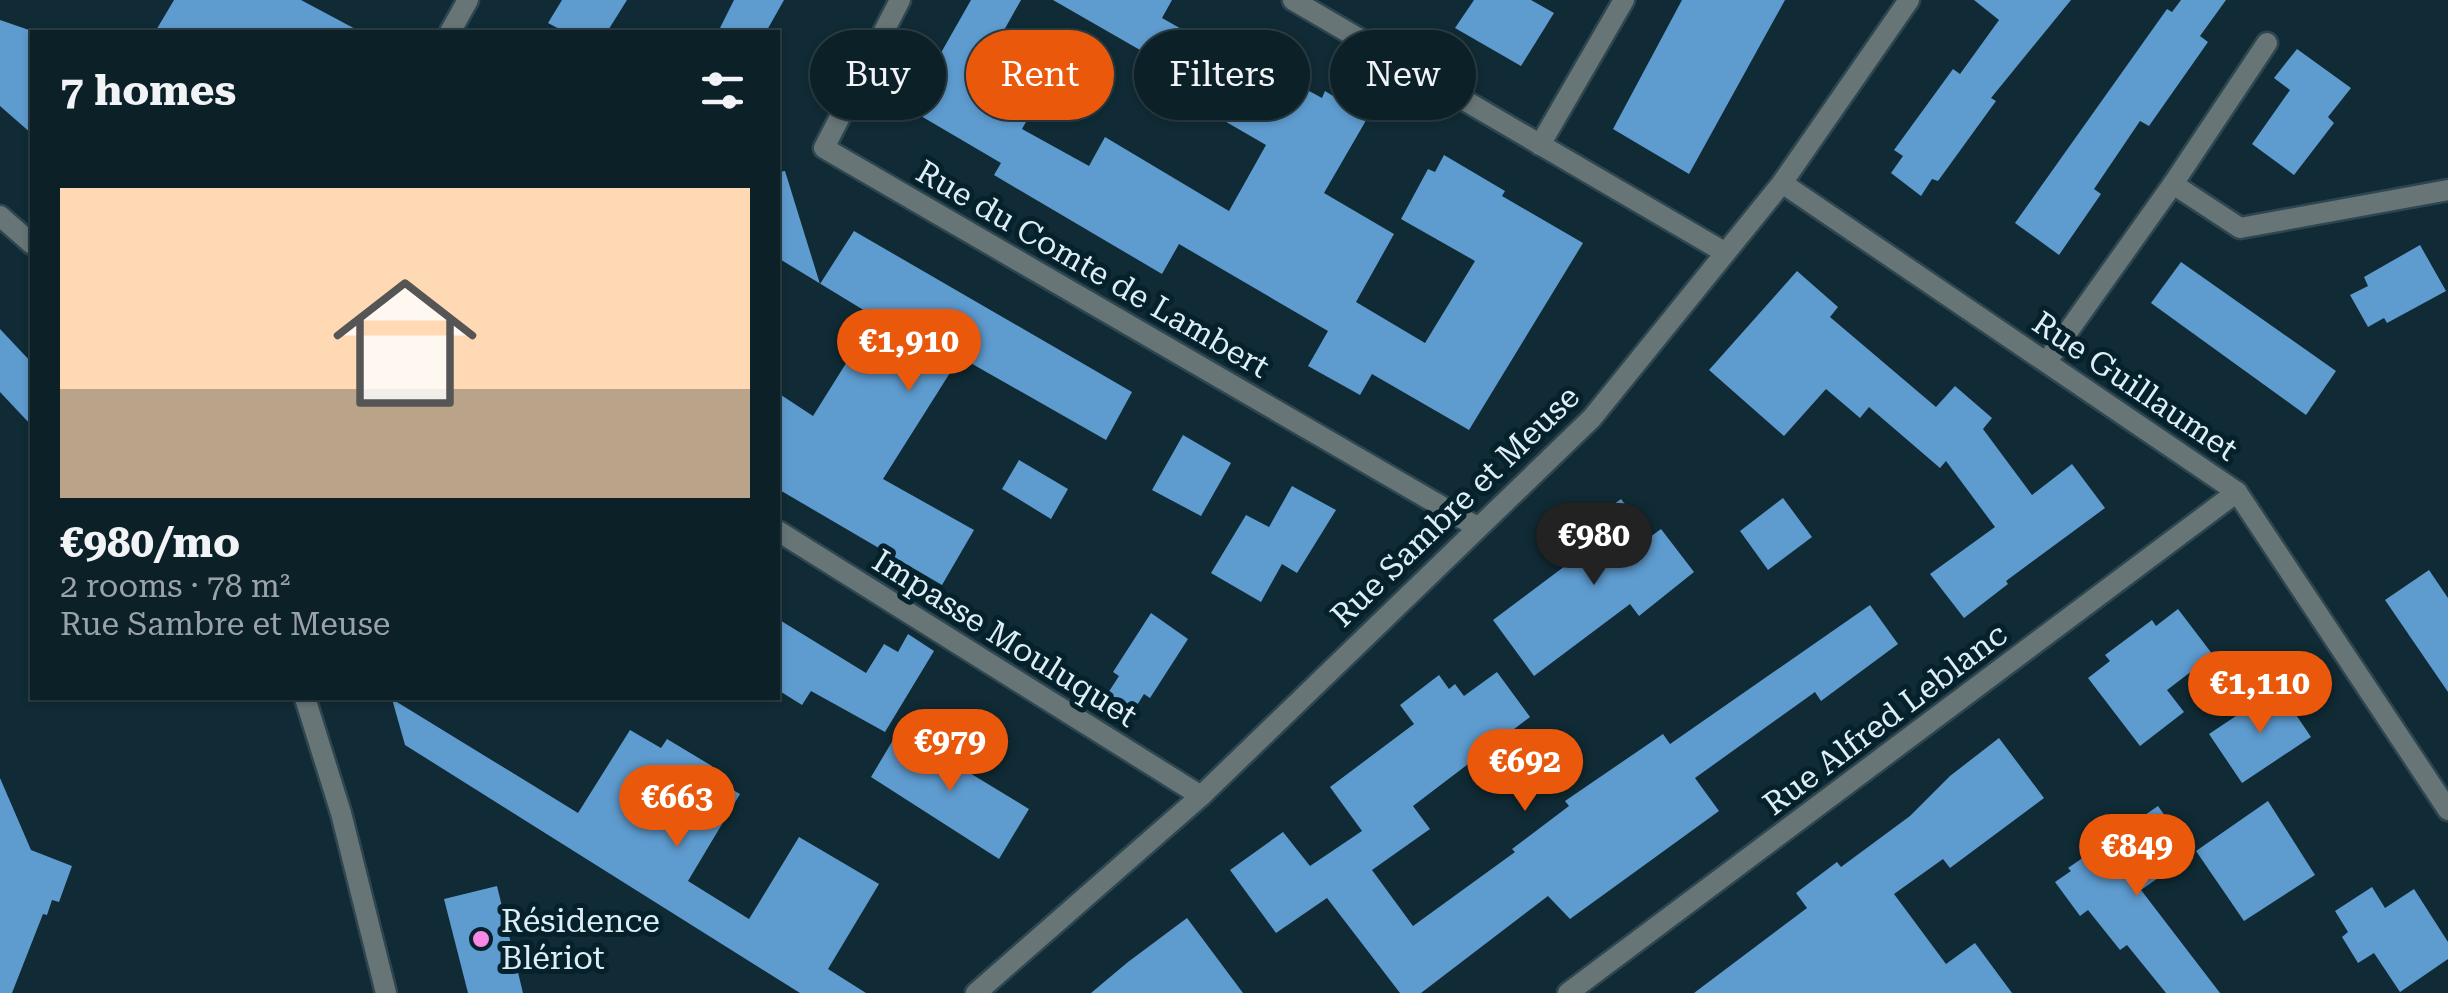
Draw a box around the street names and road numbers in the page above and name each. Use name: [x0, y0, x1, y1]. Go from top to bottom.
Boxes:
street label: Rue du Comte de Lambert: [910, 152, 1276, 386]
street label: Rue Guillaumet: [2025, 303, 2245, 469]
street label: Rue Sambre et Meuse: [1323, 378, 1587, 634]
street label: Impasse Mouluquet: [866, 541, 1144, 735]
street label: Rue Alfred Leblanc: [1756, 615, 2014, 823]

